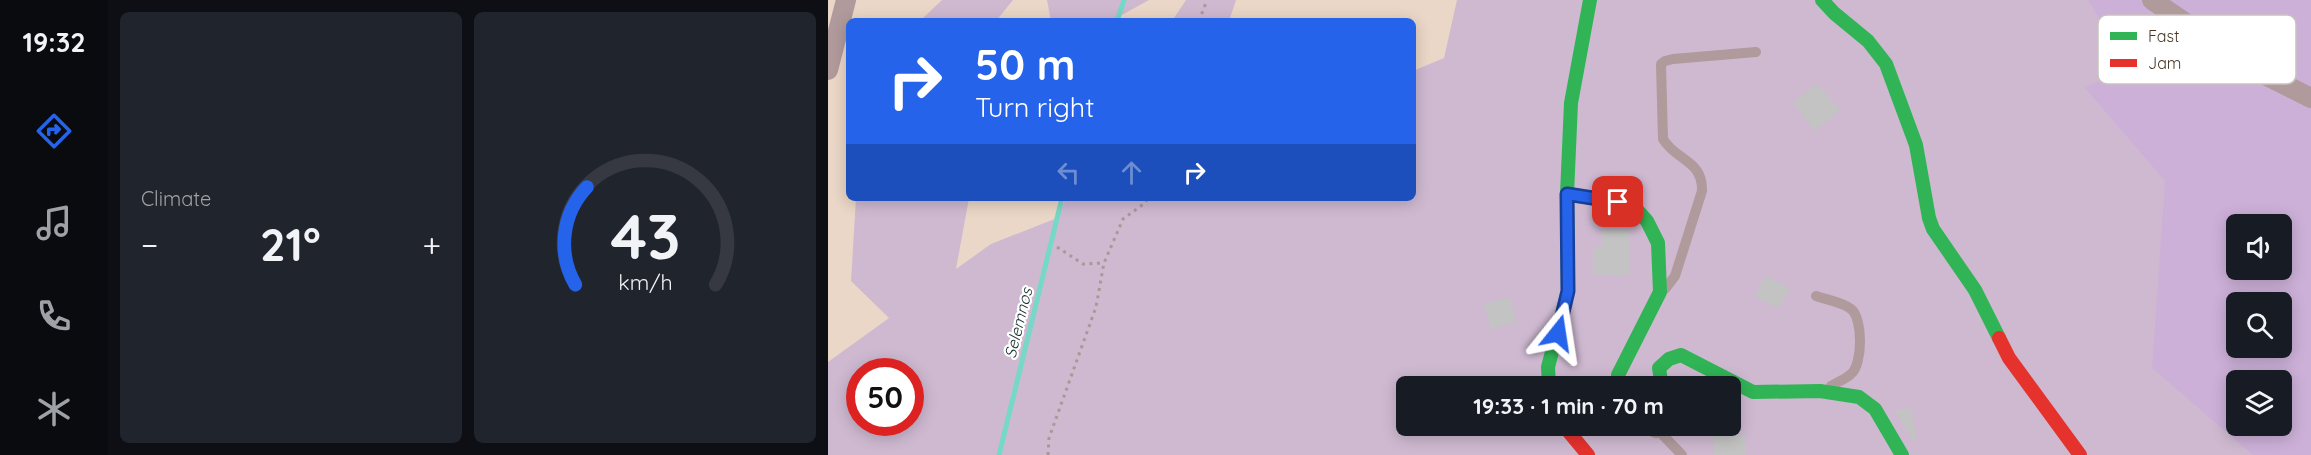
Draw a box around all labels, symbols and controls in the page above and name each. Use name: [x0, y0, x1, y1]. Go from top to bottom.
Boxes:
legend: [2098, 15, 2296, 84]
text: 19:32: [22, 25, 86, 59]
text: Fast: [2148, 26, 2179, 46]
text: 50 m: [975, 38, 1075, 91]
icon: right: [876, 42, 954, 120]
text: Jam: [2148, 53, 2181, 73]
text: Turn right: [975, 90, 1094, 124]
icon: directions: [33, 110, 75, 152]
icon: left: [1052, 156, 1085, 189]
icon: ahead: [1115, 156, 1148, 189]
icon: right: [1178, 156, 1211, 189]
pin: [1592, 176, 1643, 227]
icon: arrive: [1601, 185, 1634, 218]
text: Climate: [141, 186, 211, 211]
text: 43: [610, 197, 680, 275]
icon: music: [33, 202, 75, 244]
map controls: [2226, 214, 2292, 436]
button: sound: [2226, 214, 2292, 280]
text: 21°: [260, 216, 321, 272]
text: −: [141, 224, 158, 265]
text: +: [422, 224, 441, 265]
text: km/h: [618, 269, 672, 295]
water label: Selemnos: [1000, 284, 1037, 360]
button: search: [2226, 292, 2292, 358]
icon: phone: [33, 295, 75, 337]
position arrow: [1526, 301, 1590, 365]
speed limit sign: 50: [846, 358, 924, 436]
button: layers: [2226, 370, 2292, 436]
icon: climate: [33, 388, 75, 430]
text: 19:33 · 1 min · 70 m: [1473, 392, 1664, 420]

